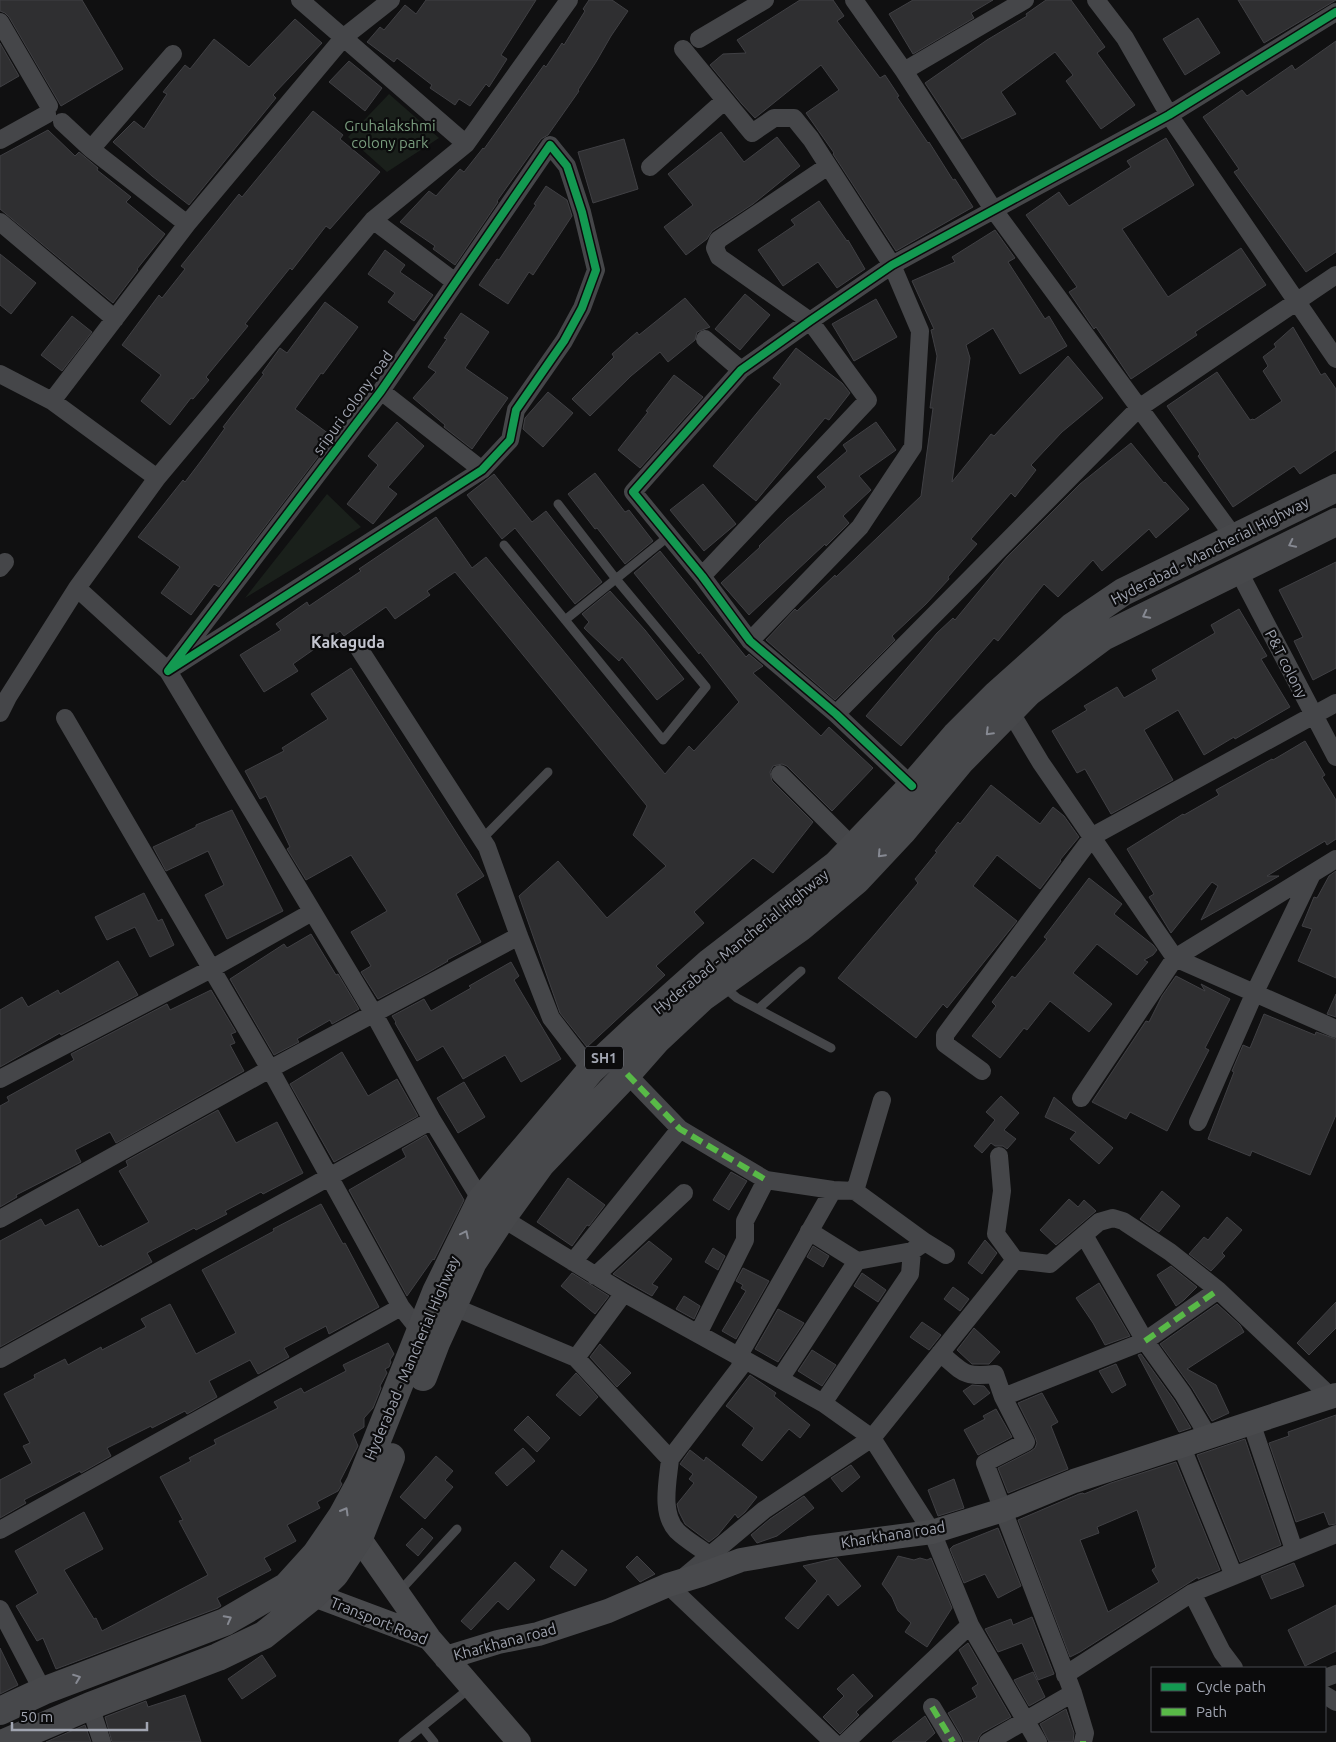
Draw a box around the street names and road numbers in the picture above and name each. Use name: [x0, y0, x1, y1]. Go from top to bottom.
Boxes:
street label: sripuri colony road: [309, 347, 396, 458]
street label: Hyderabad - Mancherial Highway: [1108, 493, 1312, 608]
street label: P&T colony: [1262, 627, 1311, 701]
street label: Hyderabad - Mancherial Highway: [650, 866, 831, 1017]
road number: SH1: [585, 1046, 623, 1070]
street label: Hyderabad - Mancherial Highway: [361, 1253, 462, 1462]
street label: Kharkhana road: [839, 1518, 946, 1551]
street label: Transport Road: [328, 1593, 430, 1648]
street label: Kharkhana road: [452, 1620, 558, 1663]

